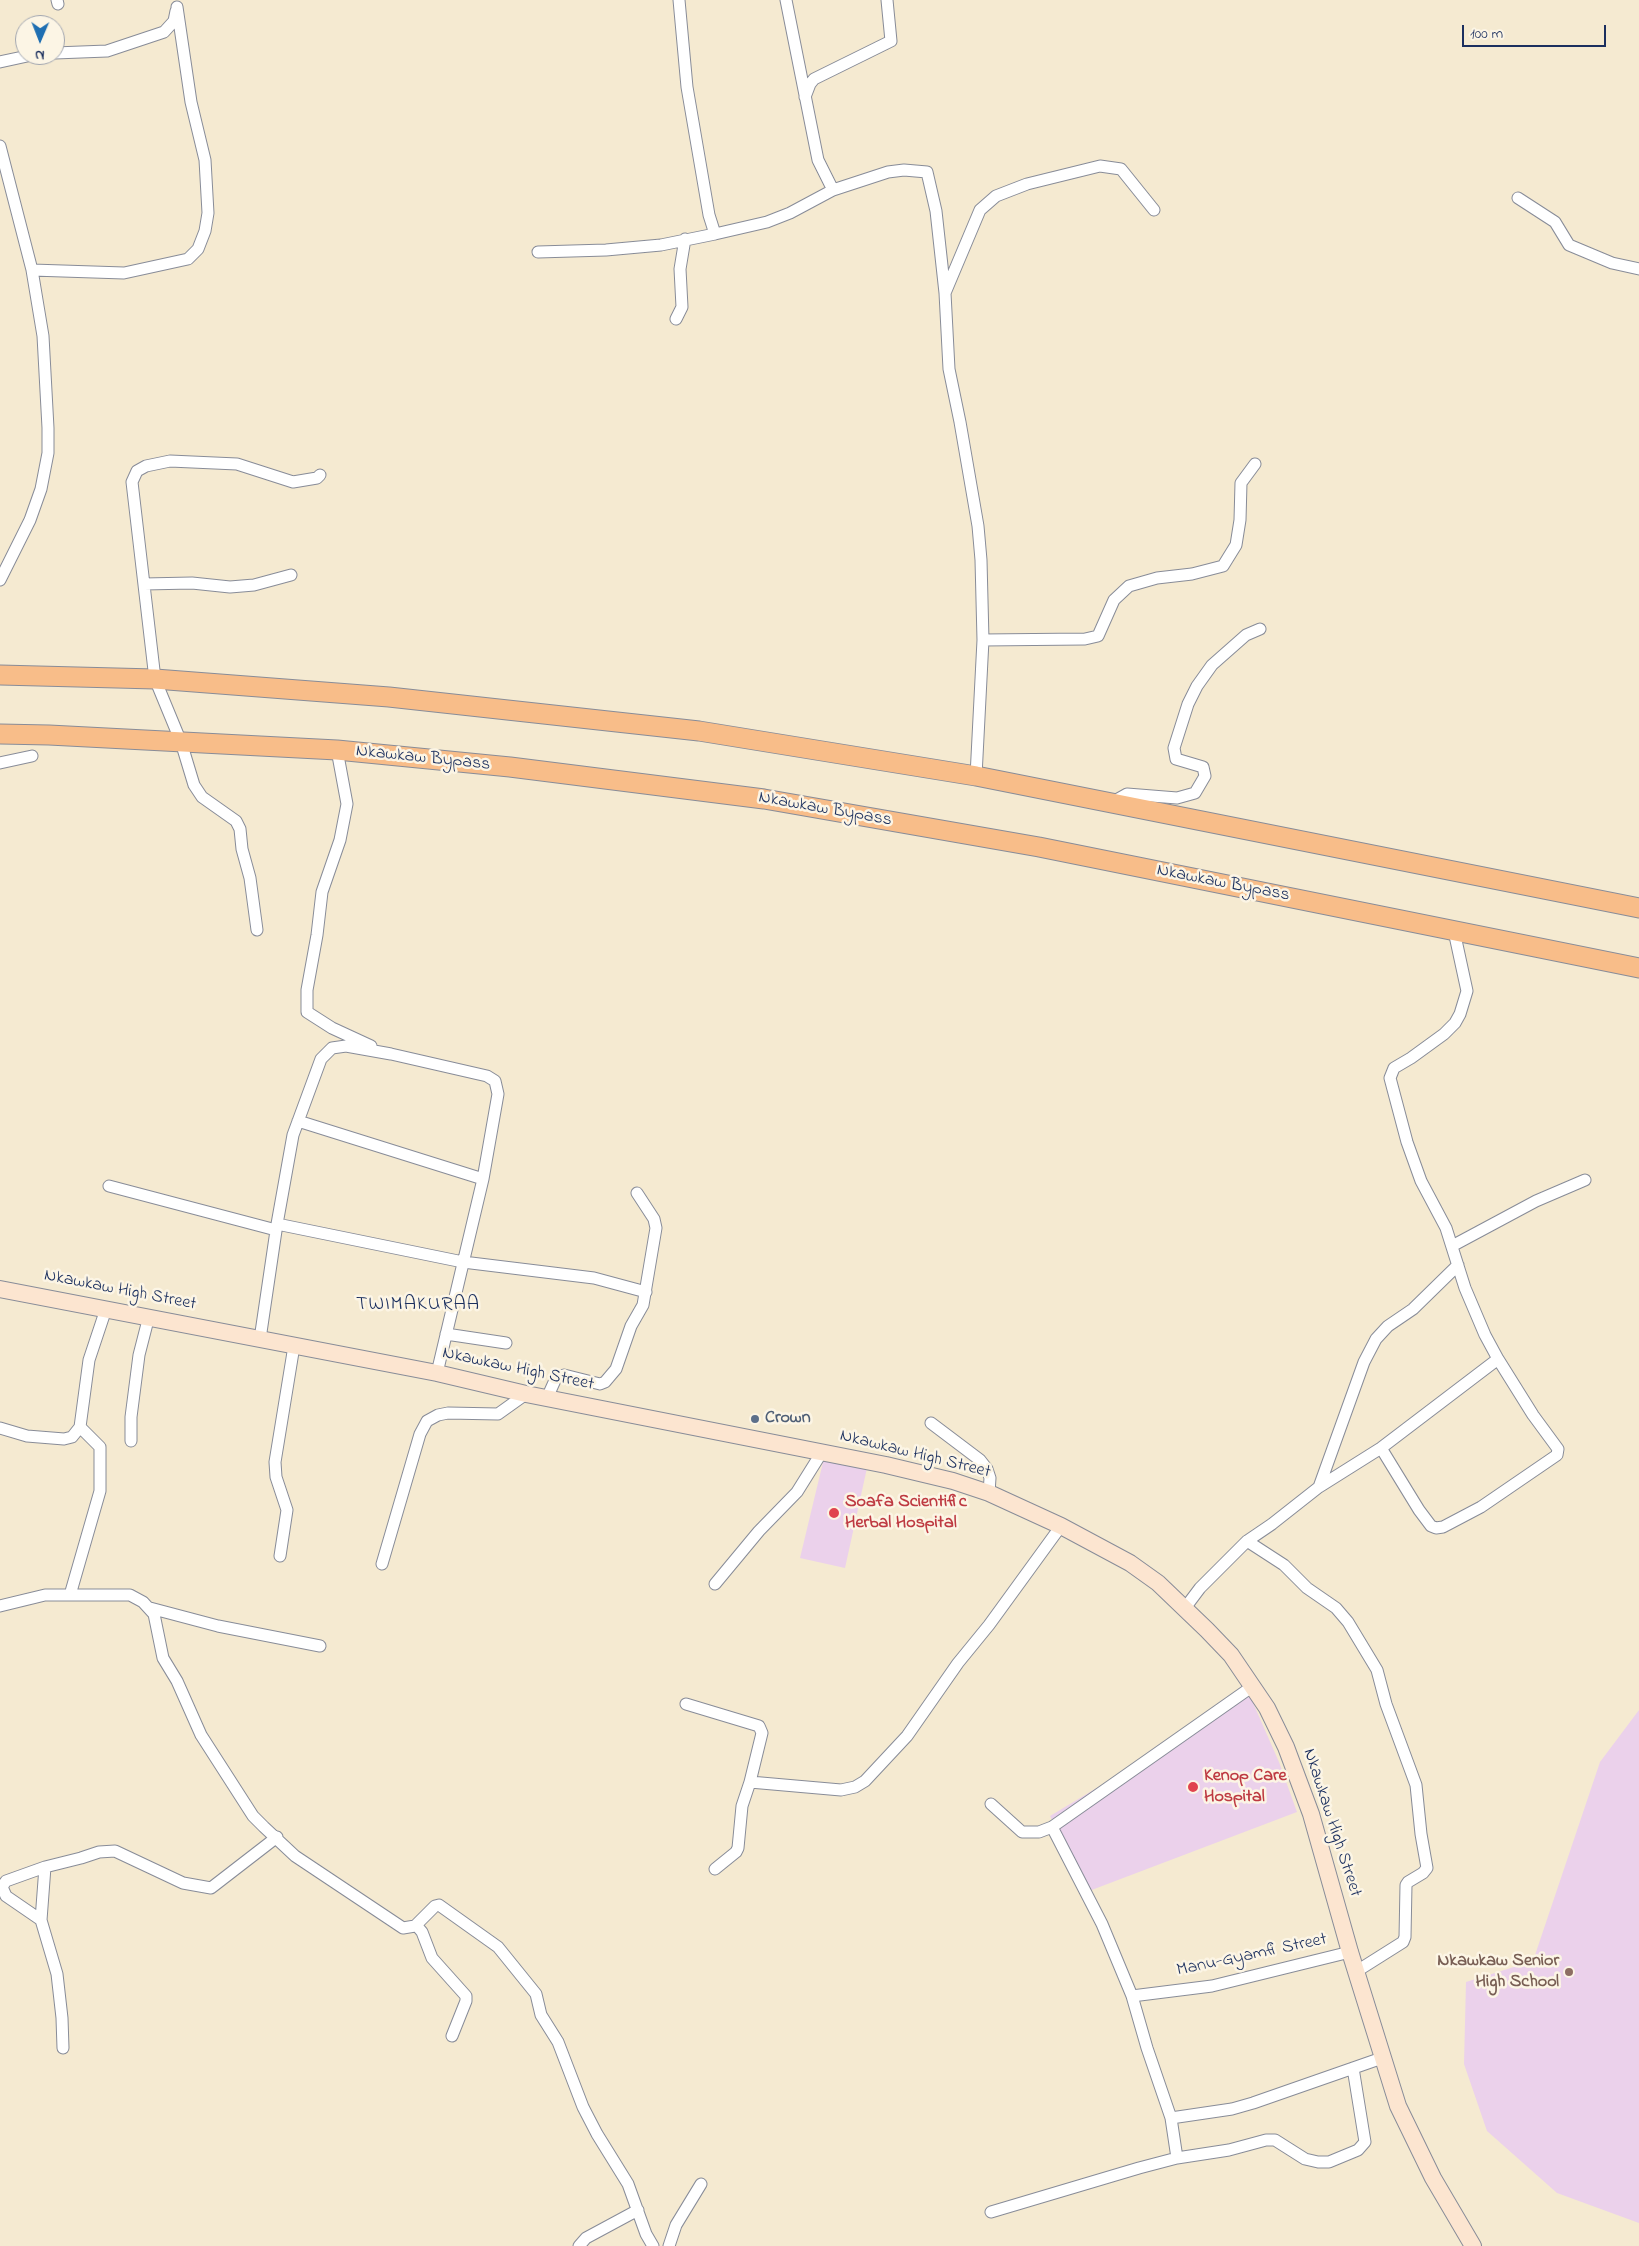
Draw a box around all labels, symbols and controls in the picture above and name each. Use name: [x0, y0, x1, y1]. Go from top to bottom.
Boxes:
north arrow: [15, 15, 65, 65]
scale bar: [1464, 15, 1608, 47]
text: 100 m: [1470, 23, 1503, 45]
text: N: [35, 44, 45, 65]
street label: Nkawkaw Bypass: [355, 741, 491, 777]
street label: Nkawkaw Bypass: [757, 788, 893, 832]
street label: Nkawkaw Bypass: [1155, 861, 1291, 907]
street label: Nkawkaw High Street: [42, 1266, 198, 1316]
district label: TWIMAKURAA: [355, 1294, 481, 1318]
street label: Nkawkaw High Street: [440, 1343, 596, 1397]
place label: Crown: [765, 1408, 811, 1430]
marker: Crown: [749, 1413, 761, 1425]
street label: Nkawkaw High Street: [837, 1426, 993, 1484]
place label: Soafa Scientific Herbal Hospital: [845, 1492, 967, 1535]
marker: Soafa Scientific Herbal Hospital: [827, 1506, 841, 1520]
street label: Nkawkaw High Street: [1297, 1746, 1365, 1900]
place label: Kenop Care Hospital: [1204, 1766, 1287, 1808]
marker: Kenop Care Hospital: [1186, 1780, 1200, 1794]
street label: Manu-Gyamfi Street: [1175, 1930, 1329, 1982]
place label: Nkawkaw Senior High School: [1437, 1951, 1559, 1994]
marker: Nkawkaw Senior High School: [1563, 1966, 1575, 1978]

